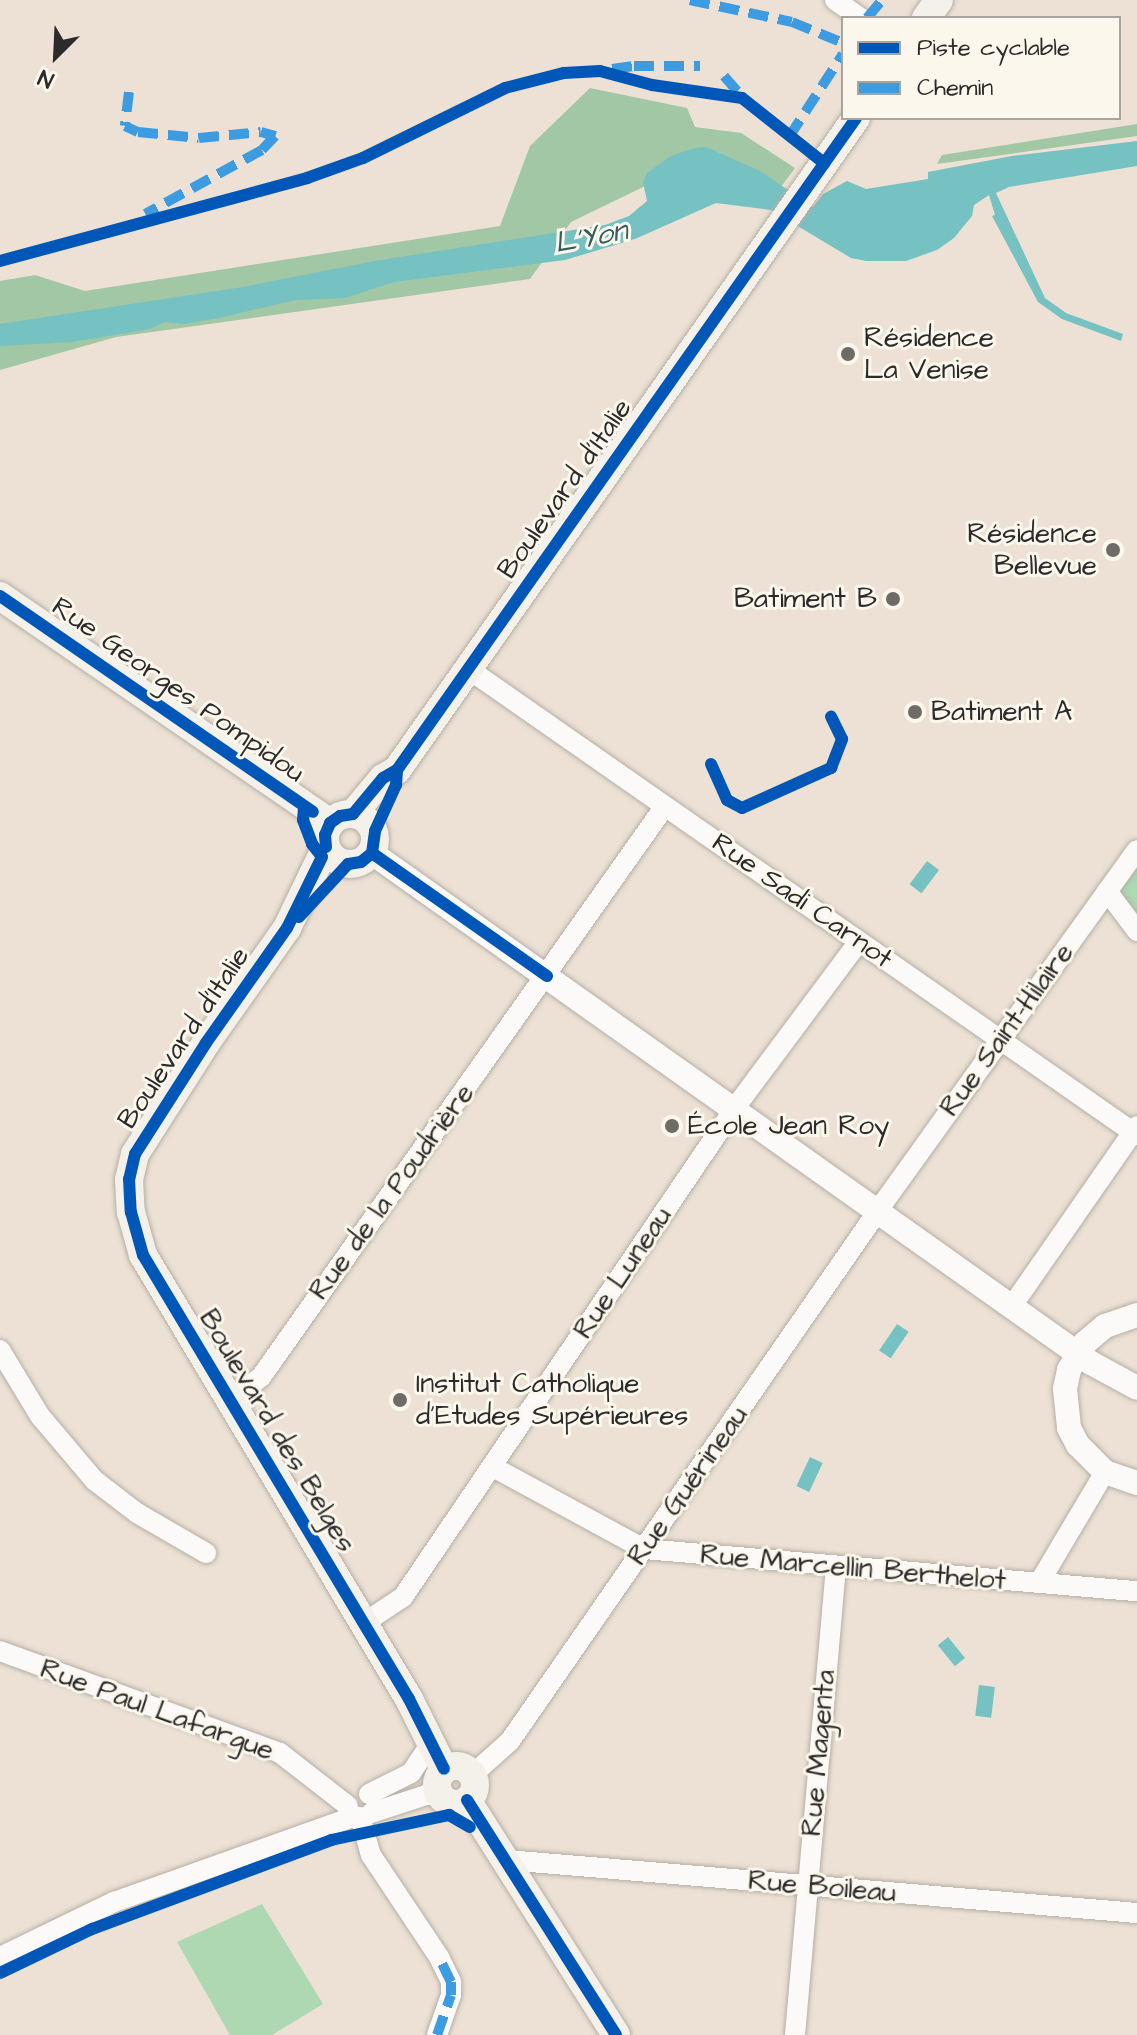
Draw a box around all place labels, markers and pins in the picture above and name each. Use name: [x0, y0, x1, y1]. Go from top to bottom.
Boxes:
place label: Résidence La Venise: [864, 321, 994, 387]
marker: Résidence La Venise: [839, 345, 857, 363]
place label: Résidence Bellevue: [967, 517, 1097, 583]
marker: Résidence Bellevue: [1104, 541, 1122, 559]
place label: Batiment B: [734, 582, 877, 616]
marker: Batiment B: [884, 590, 902, 608]
place label: Batiment A: [931, 695, 1072, 729]
marker: Batiment A: [906, 703, 924, 721]
place label: École Jean Roy: [688, 1109, 889, 1143]
marker: École Jean Roy: [663, 1117, 681, 1135]
place label: Institut Catholique d'Etudes Supérieures: [416, 1367, 688, 1433]
marker: Institut Catholique d'Etudes Supérieures: [391, 1391, 409, 1409]

